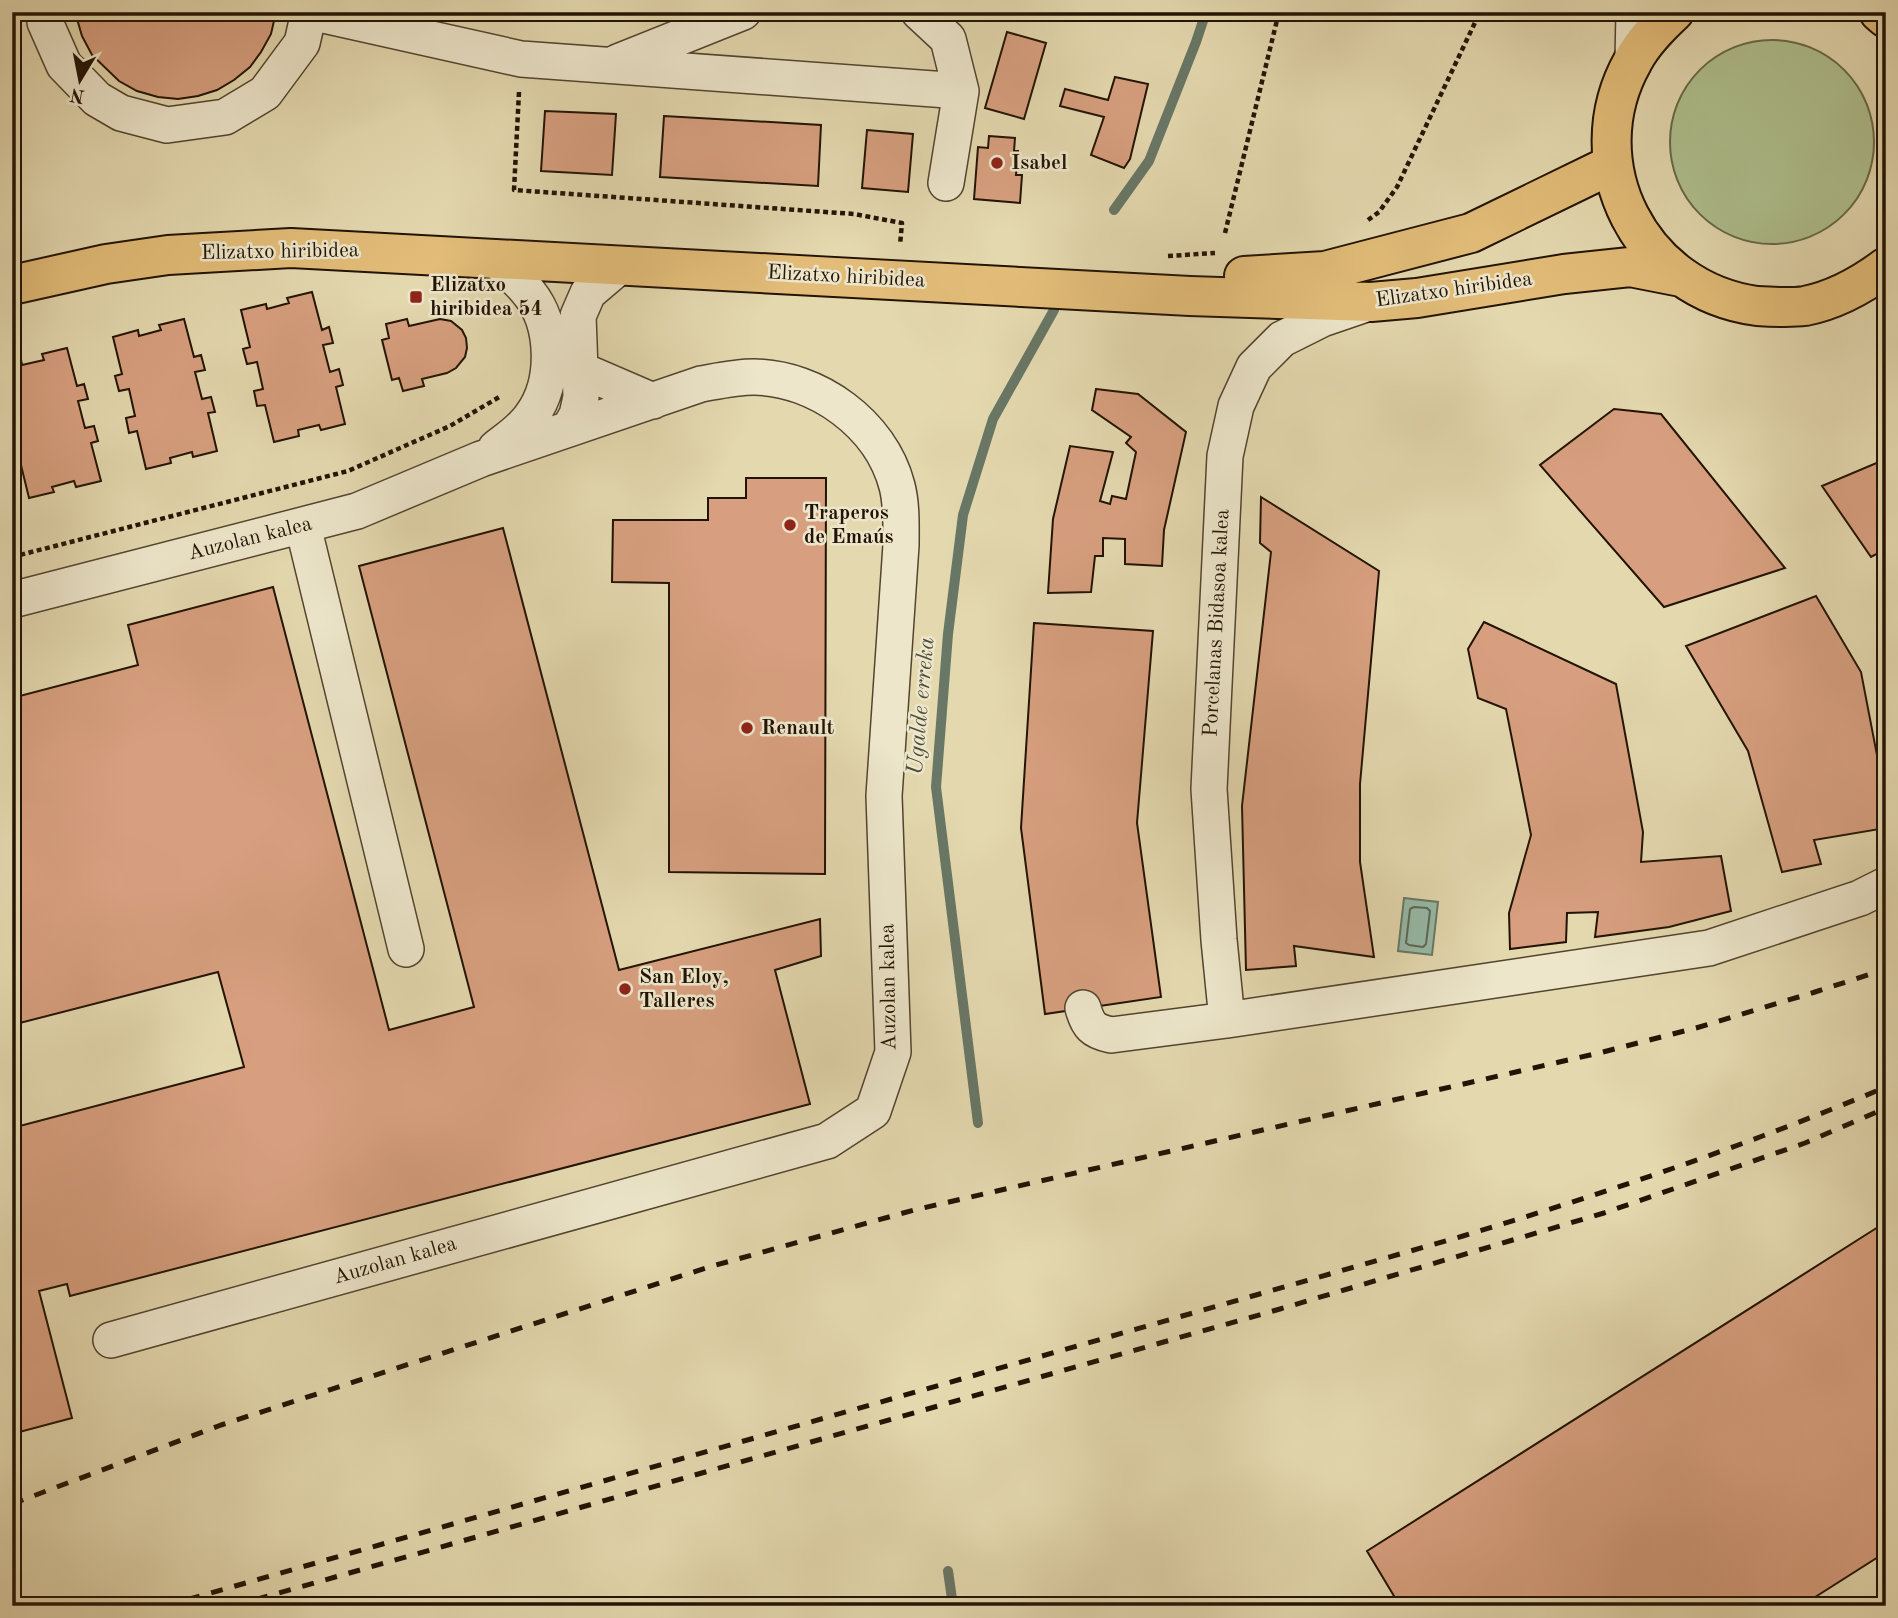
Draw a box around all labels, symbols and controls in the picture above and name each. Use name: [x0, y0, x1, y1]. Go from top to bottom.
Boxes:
north arrow: [46, 46, 116, 116]
text: N: [68, 84, 86, 105]
place label: Isabel: [1011, 153, 1067, 174]
marker: Isabel: [989, 155, 1005, 171]
street label: Elizatxo hiribidea: [201, 240, 359, 264]
street label: Elizatxo hiribidea: [766, 262, 926, 292]
street label: Elizatxo hiribidea: [1374, 269, 1534, 311]
place label: Elizatxo hiribidea 54: [430, 275, 543, 320]
marker: Elizatxo hiribidea 54: [408, 289, 424, 305]
place label: Traperos de Emaús: [804, 503, 894, 548]
street label: Porcelanas Bidasoa kalea: [1201, 509, 1233, 737]
street label: Auzolan kalea: [186, 513, 314, 565]
marker: Traperos de Emaús: [782, 517, 798, 533]
water label: Ugalde erreka: [904, 636, 939, 776]
place label: Renault: [761, 718, 835, 739]
marker: Renault: [739, 720, 755, 736]
street label: Auzolan kalea: [877, 923, 901, 1051]
place label: San Eloy, Talleres: [639, 967, 729, 1012]
marker: San Eloy, Talleres: [617, 981, 633, 997]
street label: Auzolan kalea: [331, 1233, 459, 1289]

